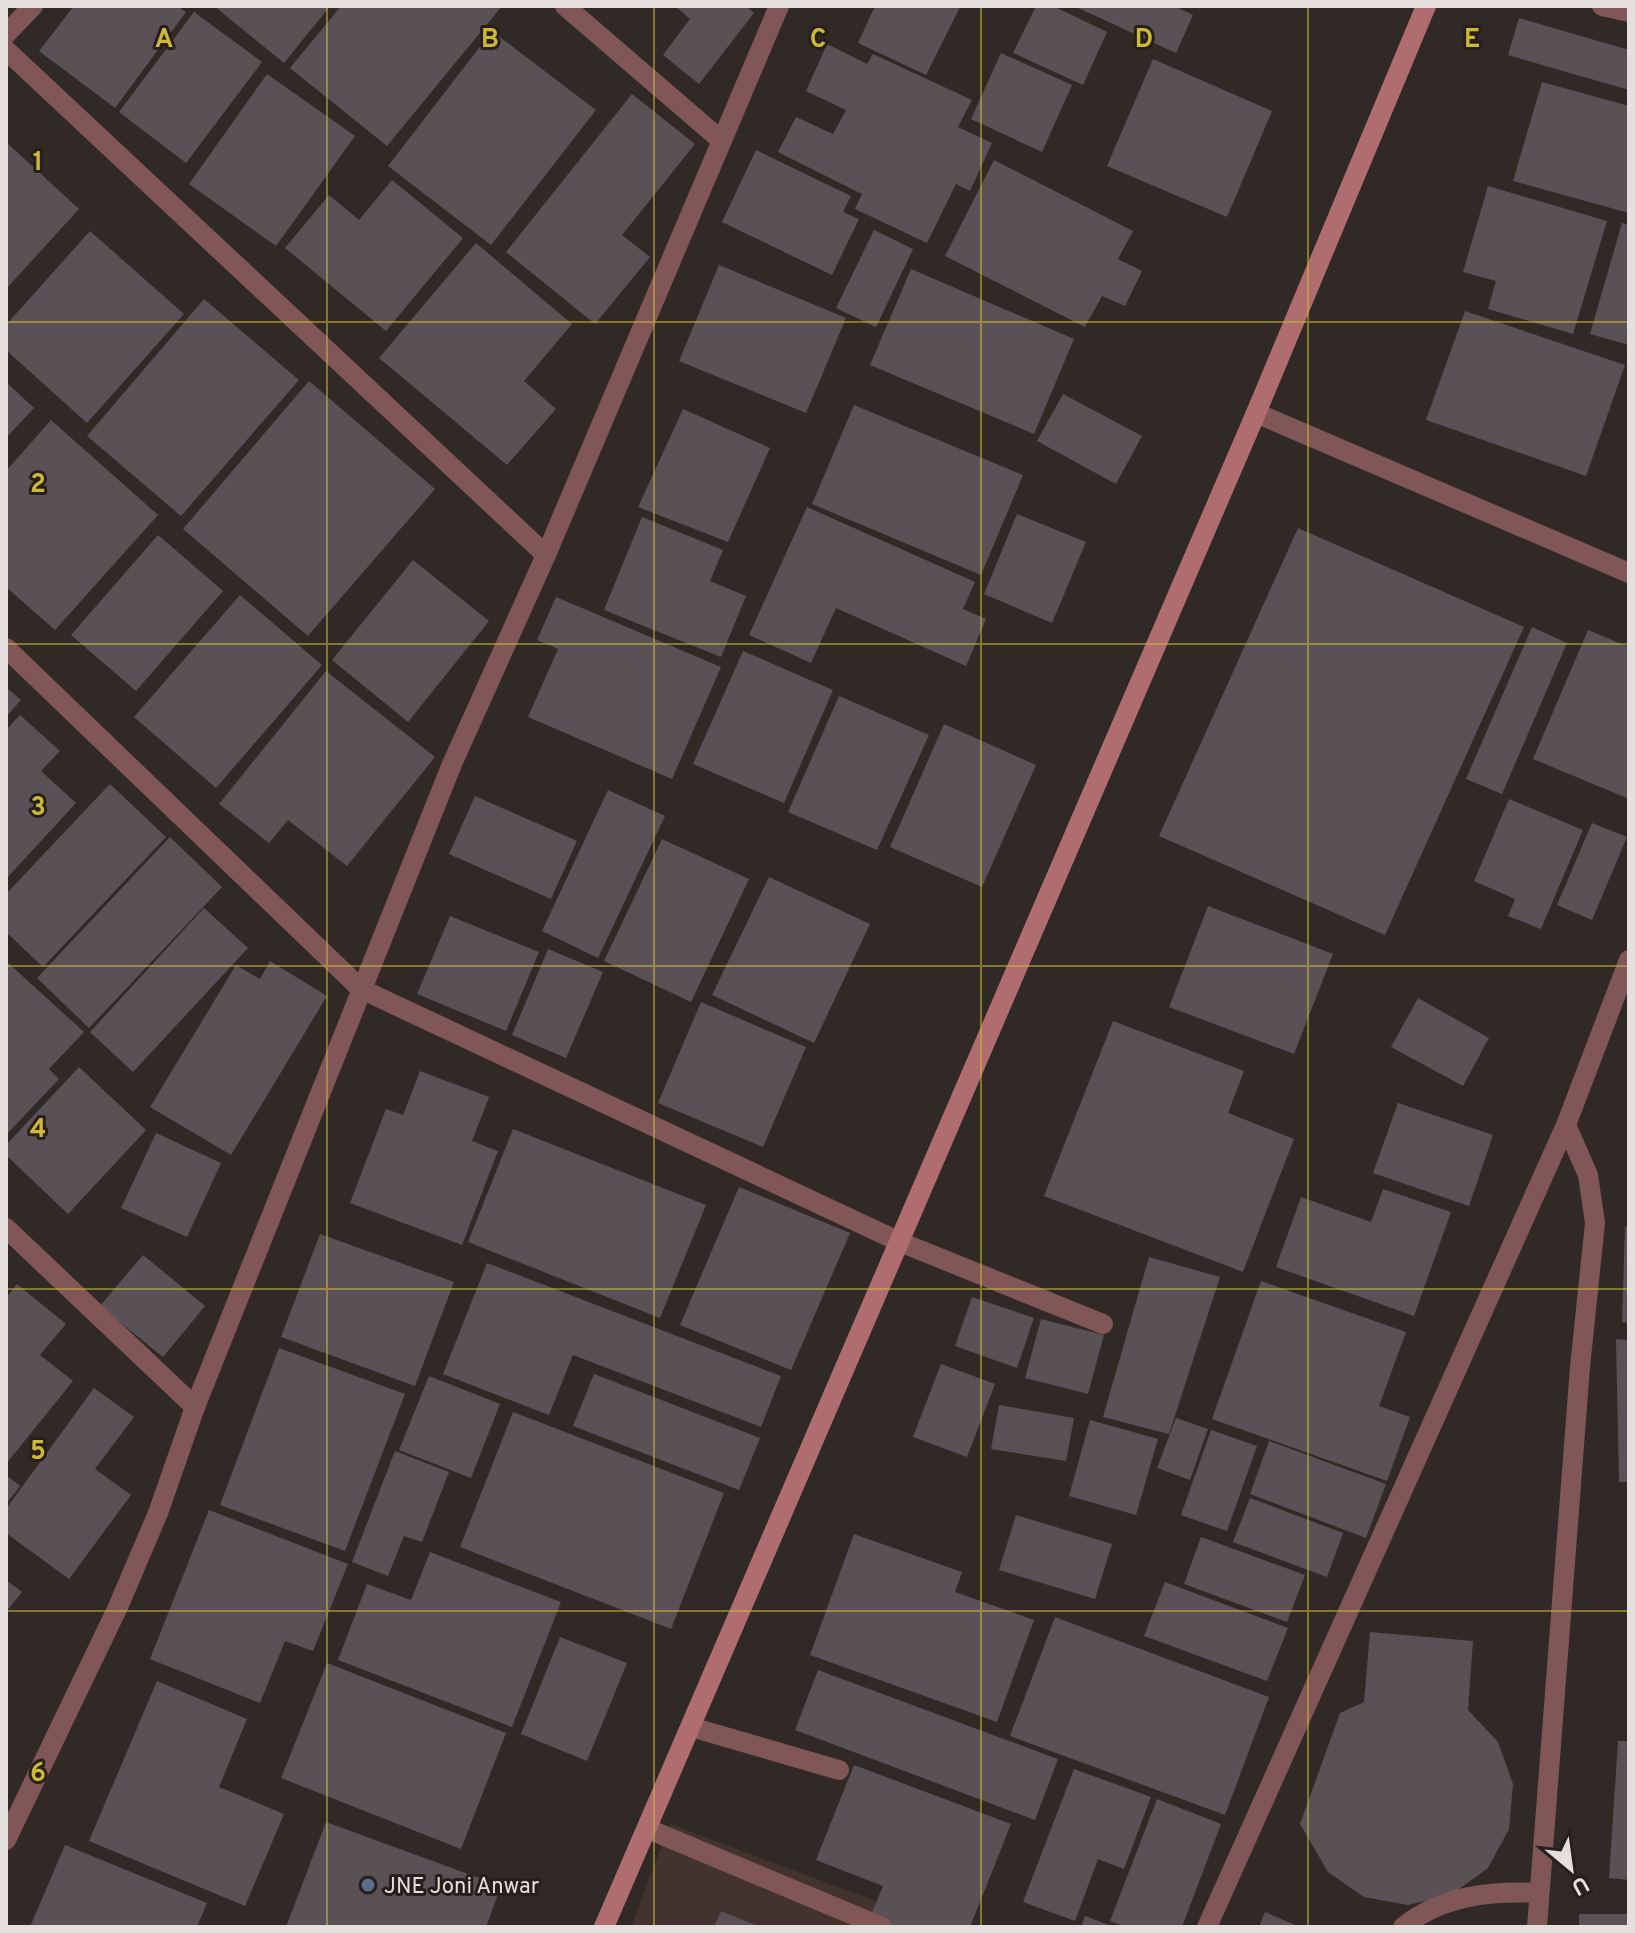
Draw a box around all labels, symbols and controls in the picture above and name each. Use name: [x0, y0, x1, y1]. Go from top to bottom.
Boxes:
text: A: [155, 24, 173, 57]
text: B: [481, 24, 499, 57]
text: C: [810, 24, 826, 57]
text: D: [1135, 24, 1153, 57]
text: E: [1464, 24, 1480, 57]
text: 1: [33, 147, 43, 180]
text: 2: [30, 469, 46, 502]
text: 3: [30, 792, 46, 825]
text: 4: [30, 1114, 46, 1147]
text: 5: [30, 1436, 46, 1469]
text: 6: [30, 1758, 46, 1791]
north arrow: [1531, 1829, 1611, 1909]
text: U: [1566, 1869, 1593, 1900]
place label: JNE Joni Anwar: [384, 1874, 540, 1901]
marker: JNE Joni Anwar: [359, 1876, 377, 1894]

